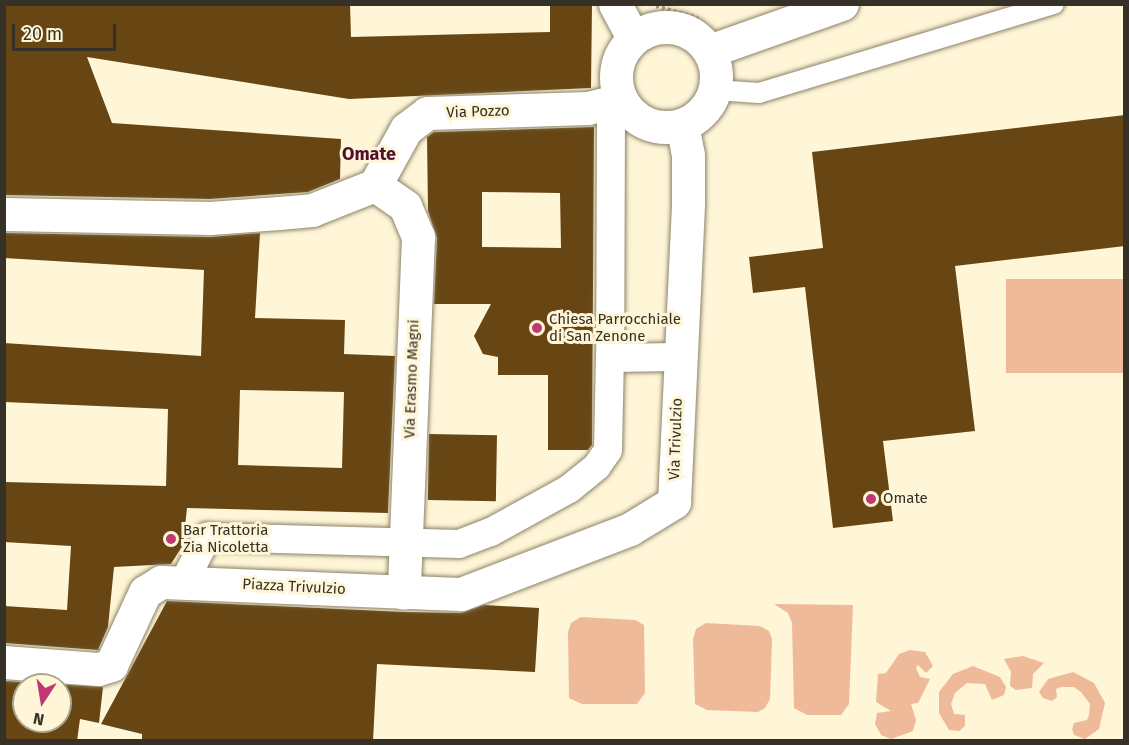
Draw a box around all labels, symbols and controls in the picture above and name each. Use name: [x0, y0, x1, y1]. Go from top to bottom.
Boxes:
scale bar: [15, 12, 118, 50]
text: 20 m: [23, 23, 62, 45]
street label: Via Pozzo: [446, 102, 510, 122]
district label: Omate: [342, 143, 396, 165]
place label: Chiesa Parrocchiale di San Zenone: [549, 310, 681, 345]
street label: Via Erasmo Magni: [401, 319, 423, 439]
marker: Chiesa Parrocchiale di San Zenone: [530, 321, 544, 335]
street label: Via Trivulzio: [666, 398, 686, 480]
place label: Omate: [883, 490, 928, 508]
marker: Omate: [864, 492, 878, 506]
place label: Bar Trattoria Zia Nicoletta: [183, 521, 269, 556]
marker: Bar Trattoria Zia Nicoletta: [164, 532, 178, 546]
street label: Piazza Trivulzio: [242, 575, 346, 599]
north arrow: [12, 673, 72, 733]
text: N: [31, 709, 46, 730]

